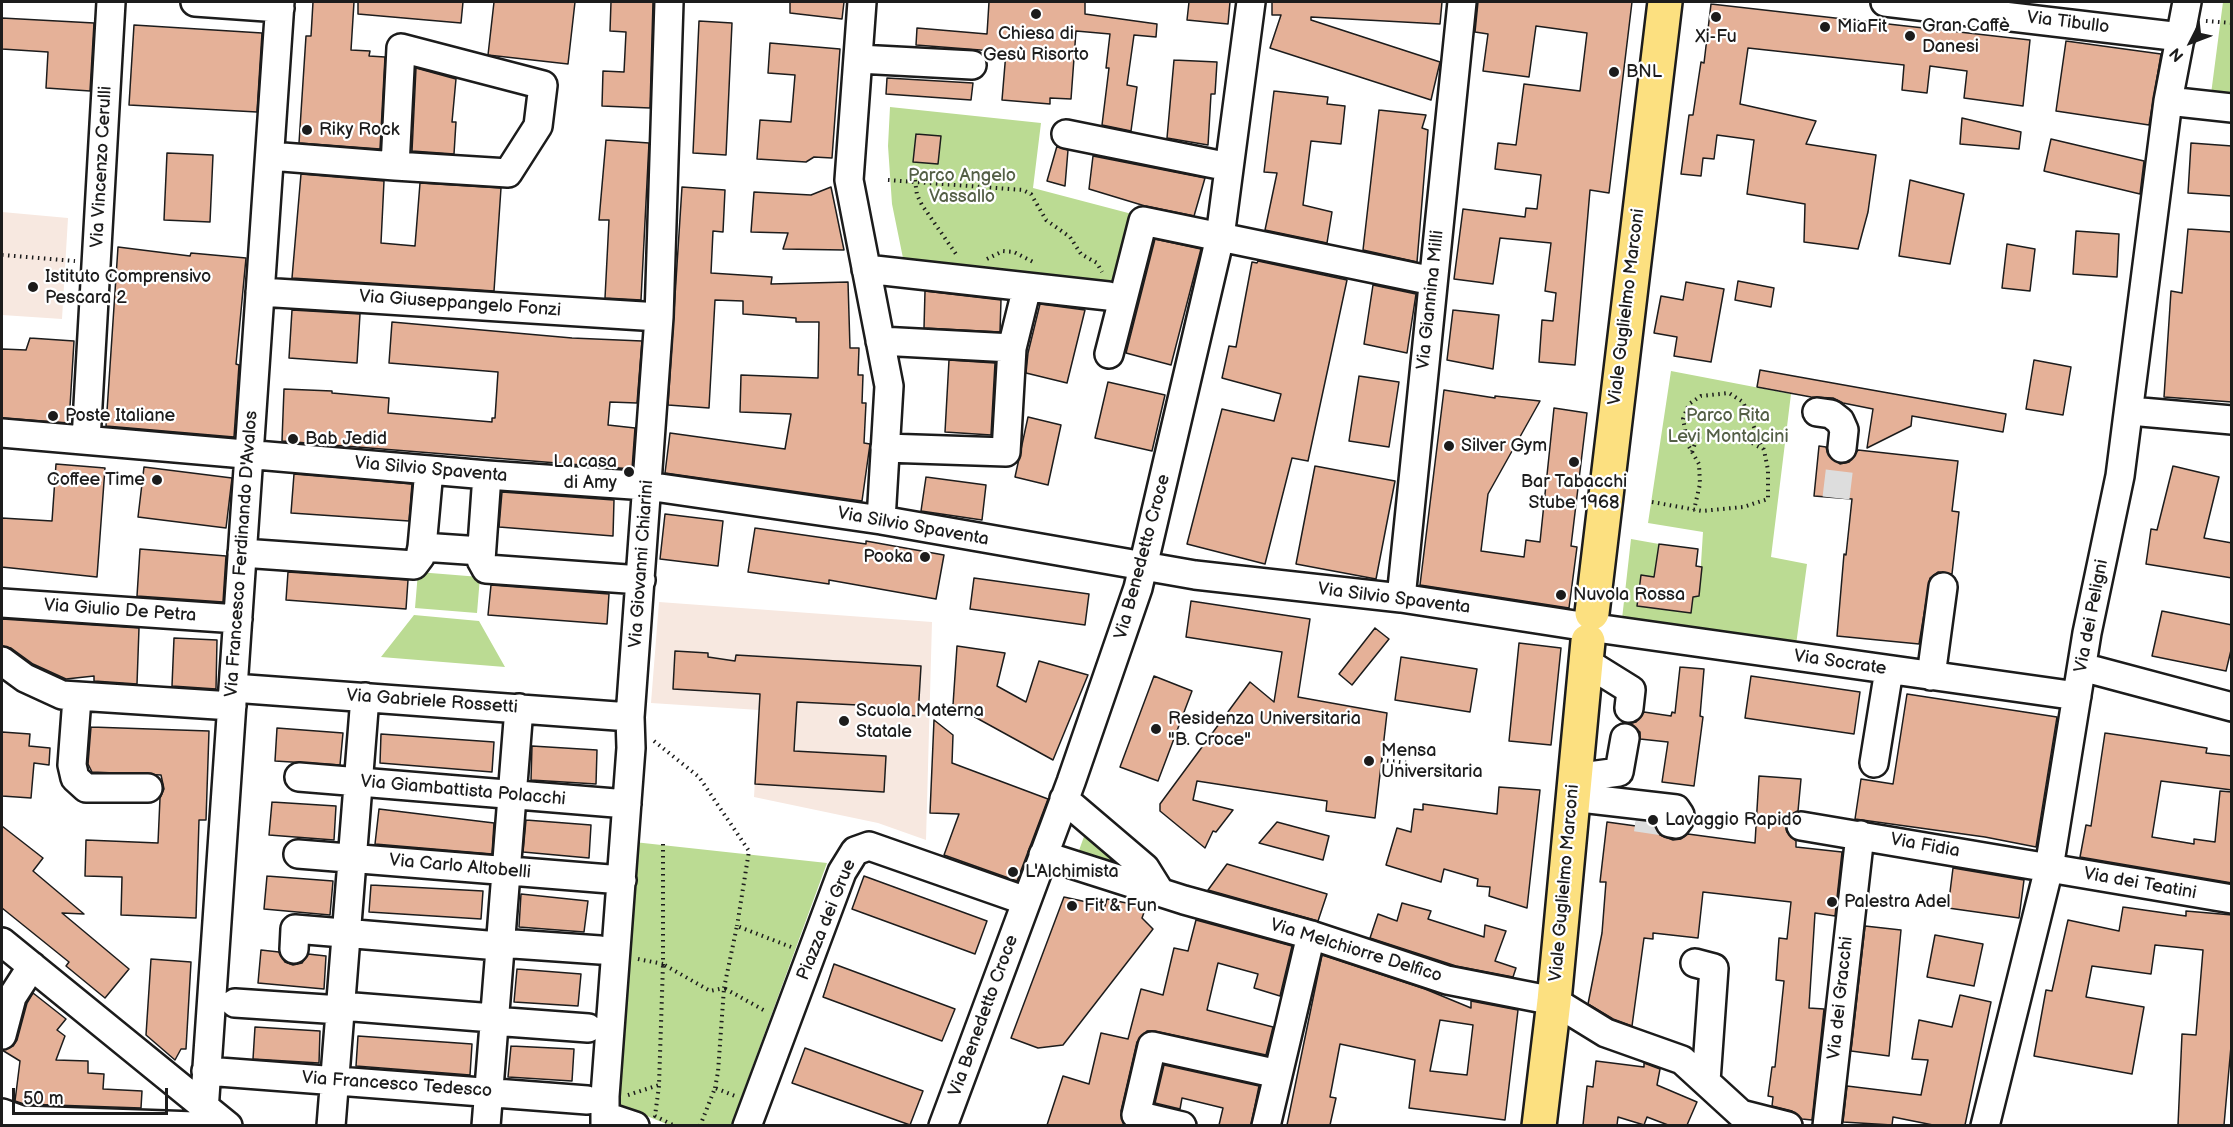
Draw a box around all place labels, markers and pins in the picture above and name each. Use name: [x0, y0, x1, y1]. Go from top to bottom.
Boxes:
marker: Chiesa di Gesù Risorto: [1029, 7, 1043, 21]
marker: Xi-Fu: [1709, 10, 1723, 24]
place label: Gran Caffè Danesi: [1922, 15, 2010, 57]
place label: MiaFit: [1837, 16, 1887, 38]
marker: MiaFit: [1818, 20, 1832, 34]
place label: Chiesa di Gesù Risorto: [983, 23, 1089, 66]
place label: Xi-Fu: [1695, 26, 1737, 48]
marker: Gran Caffè Danesi: [1903, 29, 1917, 43]
place label: BNL: [1626, 61, 1662, 83]
marker: BNL: [1607, 65, 1621, 79]
place label: Riky Rock: [319, 119, 400, 141]
marker: Riky Rock: [300, 123, 314, 137]
place label: Istituto Comprensivo Pescara 2: [45, 266, 211, 308]
marker: Istituto Comprensivo Pescara 2: [26, 280, 40, 294]
place label: Poste Italiane: [65, 405, 175, 427]
marker: Poste Italiane: [46, 409, 60, 423]
place label: Bab Jedid: [305, 428, 387, 450]
marker: Bab Jedid: [286, 432, 300, 446]
place label: Silver Gym: [1461, 435, 1547, 457]
marker: Silver Gym: [1442, 439, 1456, 453]
place label: La casa di Amy: [553, 451, 617, 494]
marker: Bar Tabacchi Stube 1968: [1567, 455, 1581, 469]
marker: La casa di Amy: [622, 465, 636, 479]
place label: Coffee Time: [47, 469, 145, 491]
place label: Bar Tabacchi Stube 1968: [1521, 471, 1627, 514]
marker: Coffee Time: [150, 473, 164, 487]
place label: Pooka: [863, 546, 913, 568]
marker: Pooka: [918, 550, 932, 564]
place label: Nuvola Rossa: [1573, 584, 1685, 606]
marker: Nuvola Rossa: [1554, 588, 1568, 602]
place label: Scuola Materna Statale: [856, 700, 984, 742]
place label: Residenza Universitaria "B. Croce": [1168, 708, 1361, 750]
marker: Scuola Materna Statale: [837, 714, 851, 728]
marker: Residenza Universitaria "B. Croce": [1149, 722, 1163, 736]
place label: Mensa Universitaria: [1381, 740, 1483, 783]
marker: Mensa Universitaria: [1362, 754, 1376, 768]
place label: Lavaggio Rapido: [1665, 809, 1802, 831]
marker: Lavaggio Rapido: [1646, 813, 1660, 827]
place label: L'Alchimista: [1025, 861, 1119, 883]
marker: L'Alchimista: [1006, 865, 1020, 879]
place label: Palestra Adel: [1844, 891, 1951, 913]
place label: Fit & Fun: [1084, 895, 1157, 917]
marker: Palestra Adel: [1825, 895, 1839, 909]
marker: Fit & Fun: [1065, 899, 1079, 913]

